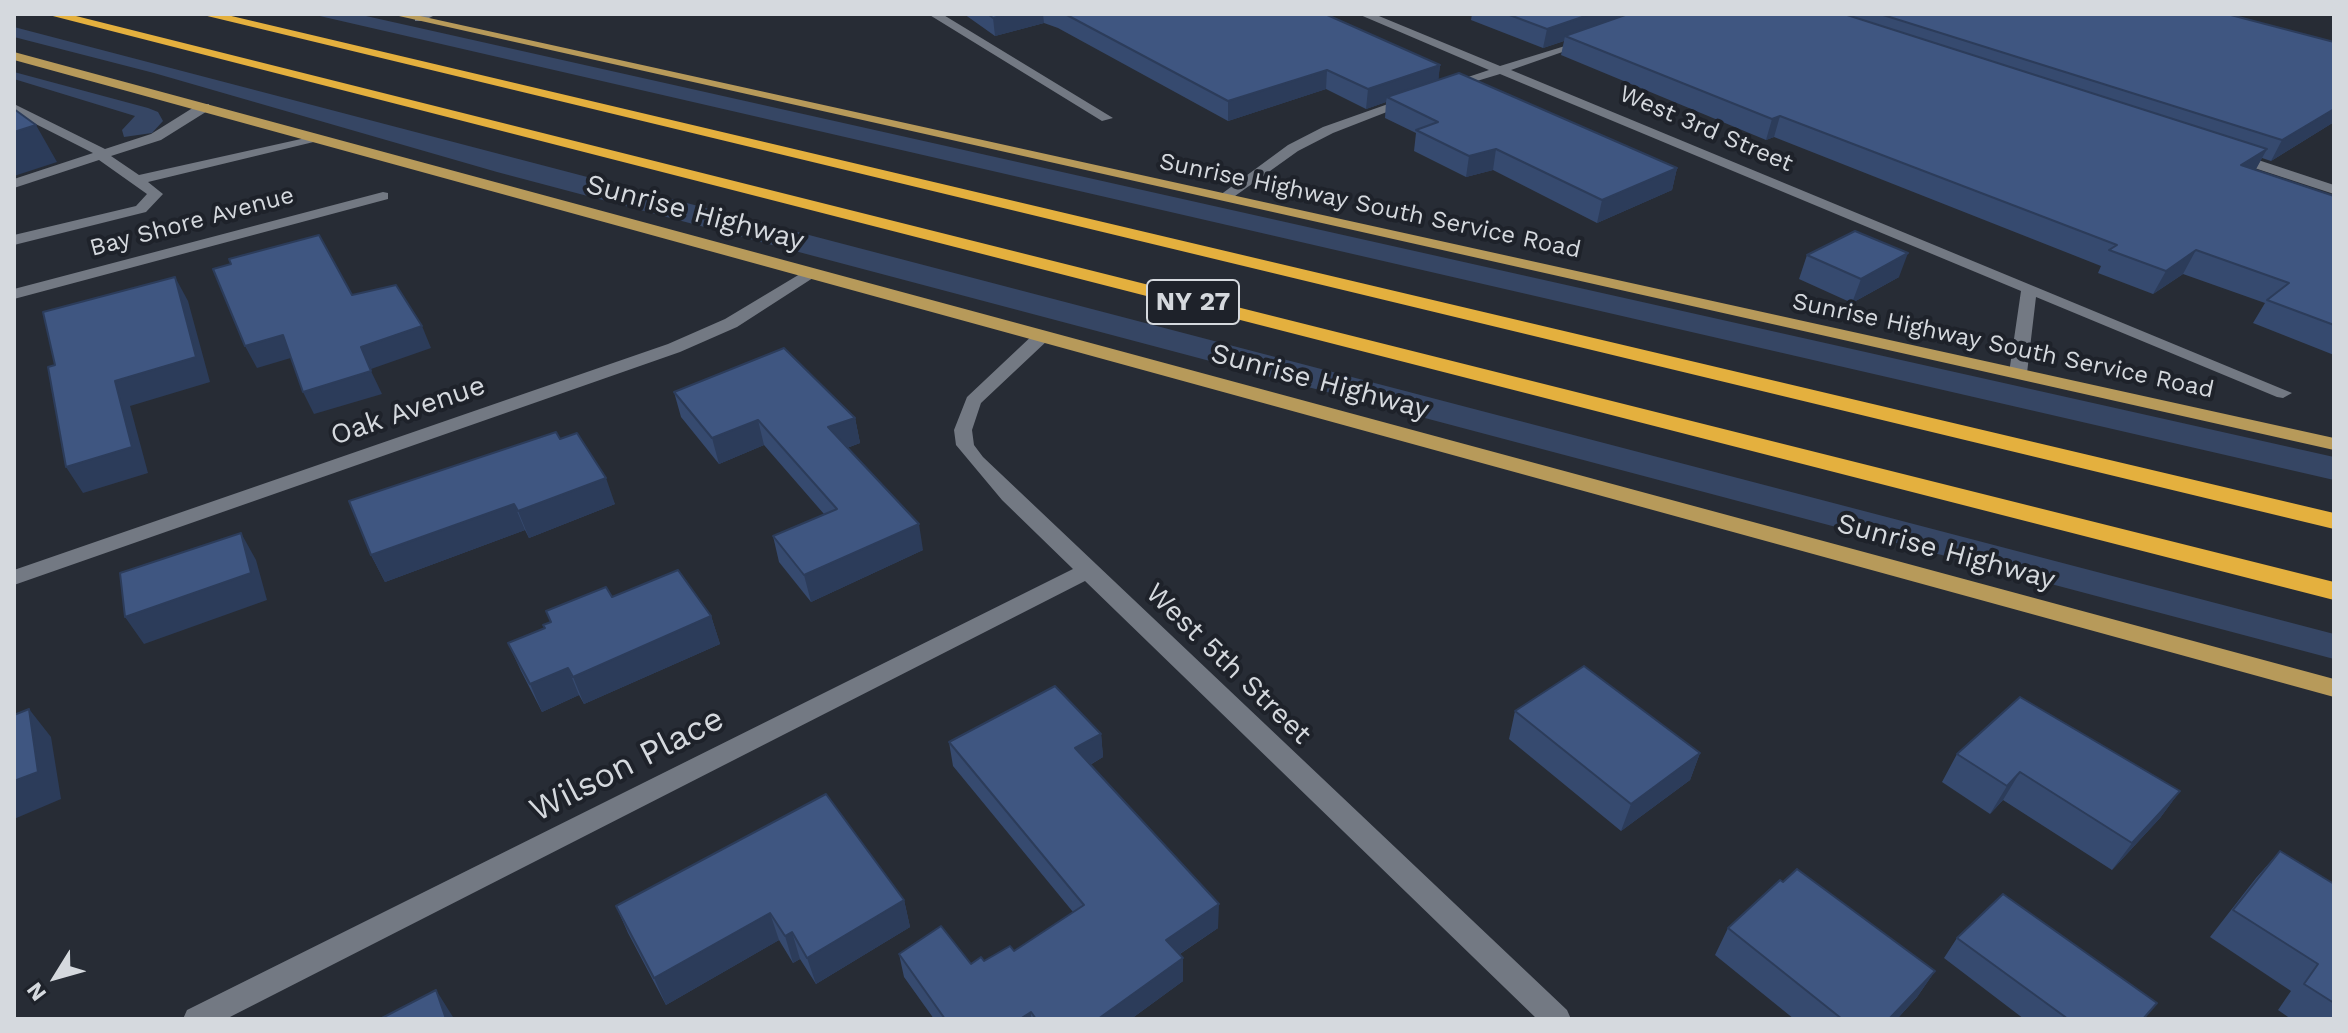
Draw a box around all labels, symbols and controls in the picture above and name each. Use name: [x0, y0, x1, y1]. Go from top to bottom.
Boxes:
street label: West 3rd Street: [1615, 79, 1797, 179]
street label: Sunrise Highway South Service Road: [1157, 147, 1583, 265]
street label: Sunrise Highway: [582, 168, 808, 258]
street label: Bay Shore Avenue: [87, 181, 297, 263]
road number: NY 27: [1147, 280, 1239, 324]
street label: Sunrise Highway South Service Road: [1790, 287, 2216, 405]
street label: Sunrise Highway: [1207, 337, 1433, 427]
street label: Oak Avenue: [326, 369, 490, 453]
street label: Sunrise Highway: [1833, 507, 2059, 597]
street label: West 5th Street: [1138, 576, 1318, 752]
street label: Wilson Place: [523, 699, 731, 831]
north arrow: [16, 937, 96, 1017]
text: N: [22, 978, 51, 1006]

